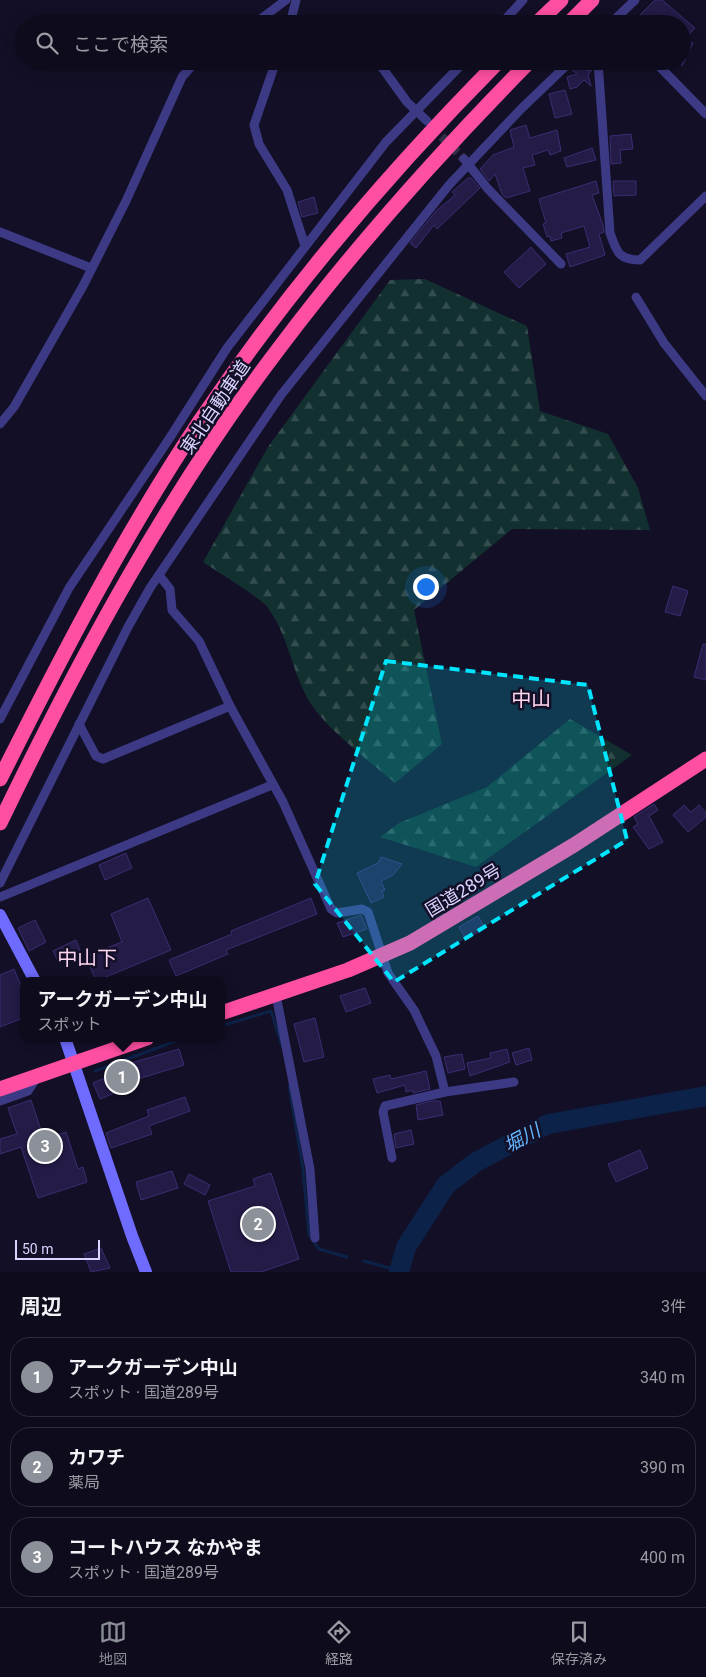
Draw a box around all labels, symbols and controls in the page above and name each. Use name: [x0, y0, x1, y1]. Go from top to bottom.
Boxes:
search box: [15, 15, 691, 70]
icon: search: [33, 29, 61, 57]
text: ここで検索: [73, 33, 168, 56]
street label: 東北自動車道: [176, 356, 254, 458]
your location: [413, 574, 439, 600]
district label: 中山: [511, 687, 551, 711]
street label: 国道289号: [421, 859, 505, 921]
district label: 中山下: [57, 946, 117, 970]
popup: [20, 977, 225, 1042]
text: アークガーデン中山: [38, 988, 207, 1011]
text: スポット: [38, 1015, 102, 1034]
pin: 1: [106, 1058, 138, 1096]
water label: 堀川: [500, 1118, 546, 1157]
pin: 3: [29, 1127, 61, 1165]
pin: 2: [242, 1205, 274, 1243]
scale bar: [15, 1237, 100, 1260]
text: 50 m: [22, 1241, 54, 1257]
text: 周辺: [20, 1295, 62, 1319]
text: 3件: [661, 1297, 686, 1316]
text: アークガーデン中山: [68, 1356, 238, 1379]
text: 1: [32, 1368, 42, 1387]
text: 340 m: [640, 1368, 685, 1387]
text: スポット · 国道289号: [68, 1383, 219, 1402]
text: カワチ: [68, 1446, 125, 1469]
text: 2: [32, 1458, 42, 1477]
text: 390 m: [640, 1458, 685, 1477]
text: 薬局: [68, 1473, 100, 1492]
text: コートハウス なかやま: [68, 1536, 263, 1559]
text: 3: [32, 1548, 42, 1567]
text: 400 m: [640, 1548, 685, 1567]
text: スポット · 国道289号: [68, 1563, 219, 1582]
tab: 地図: [99, 1618, 127, 1668]
tab: 経路: [325, 1618, 353, 1668]
tab: 保存済み: [551, 1618, 607, 1668]

